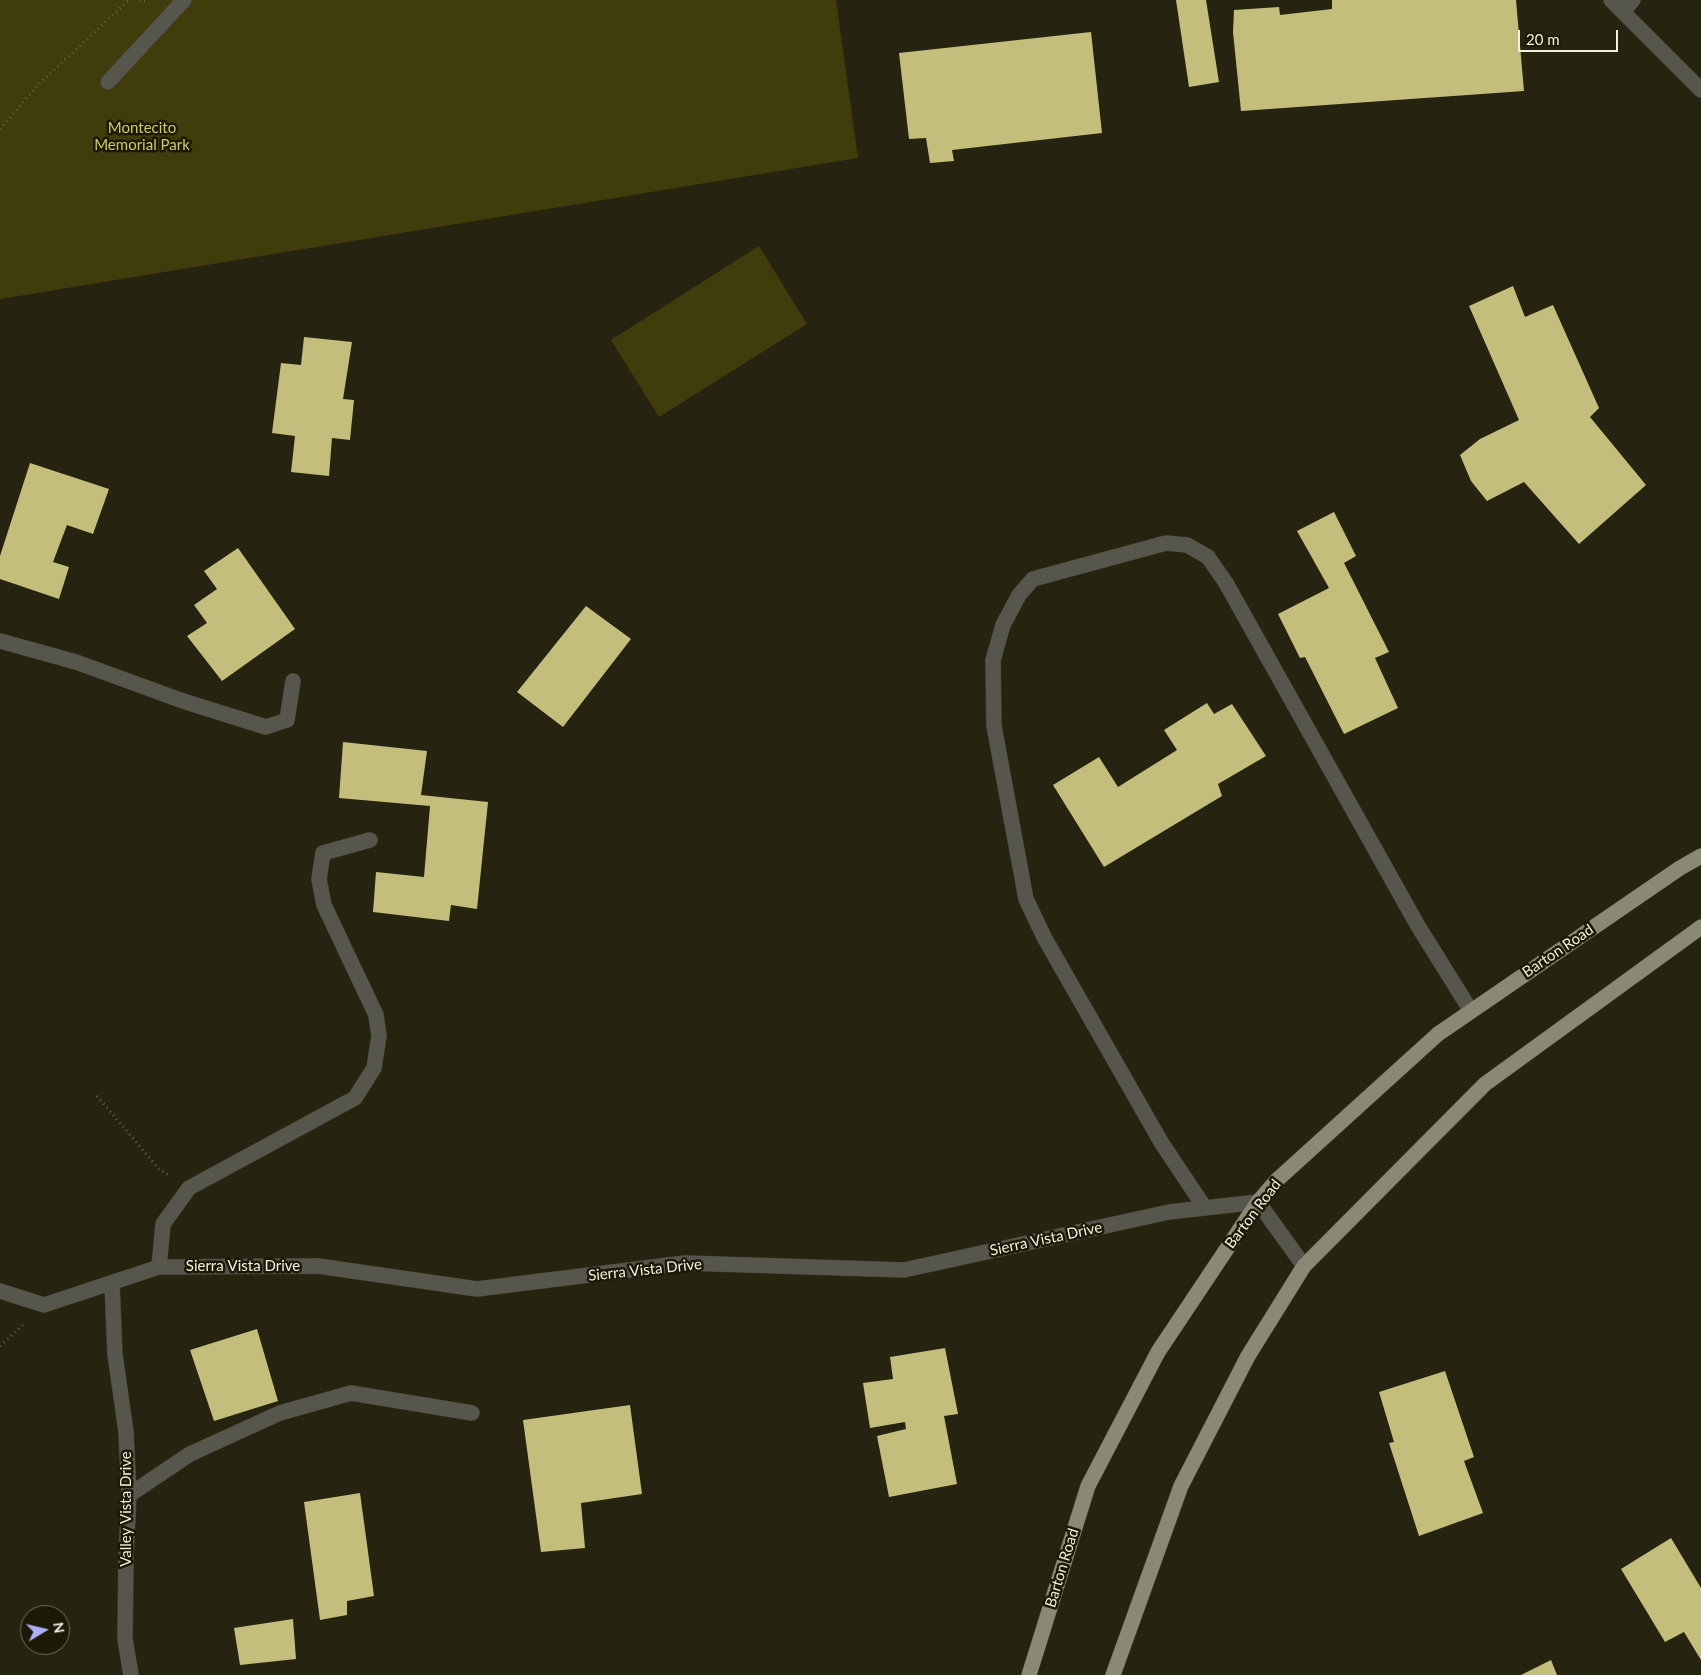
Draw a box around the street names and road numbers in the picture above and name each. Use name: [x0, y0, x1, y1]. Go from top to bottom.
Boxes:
street label: Barton Road: [1519, 921, 1597, 981]
street label: Barton Road: [1221, 1176, 1285, 1252]
street label: Sierra Vista Drive: [988, 1218, 1104, 1260]
street label: Sierra Vista Drive: [587, 1255, 703, 1285]
street label: Sierra Vista Drive: [186, 1257, 300, 1275]
street label: Valley Vista Drive: [117, 1451, 135, 1567]
street label: Barton Road: [1041, 1526, 1083, 1610]

